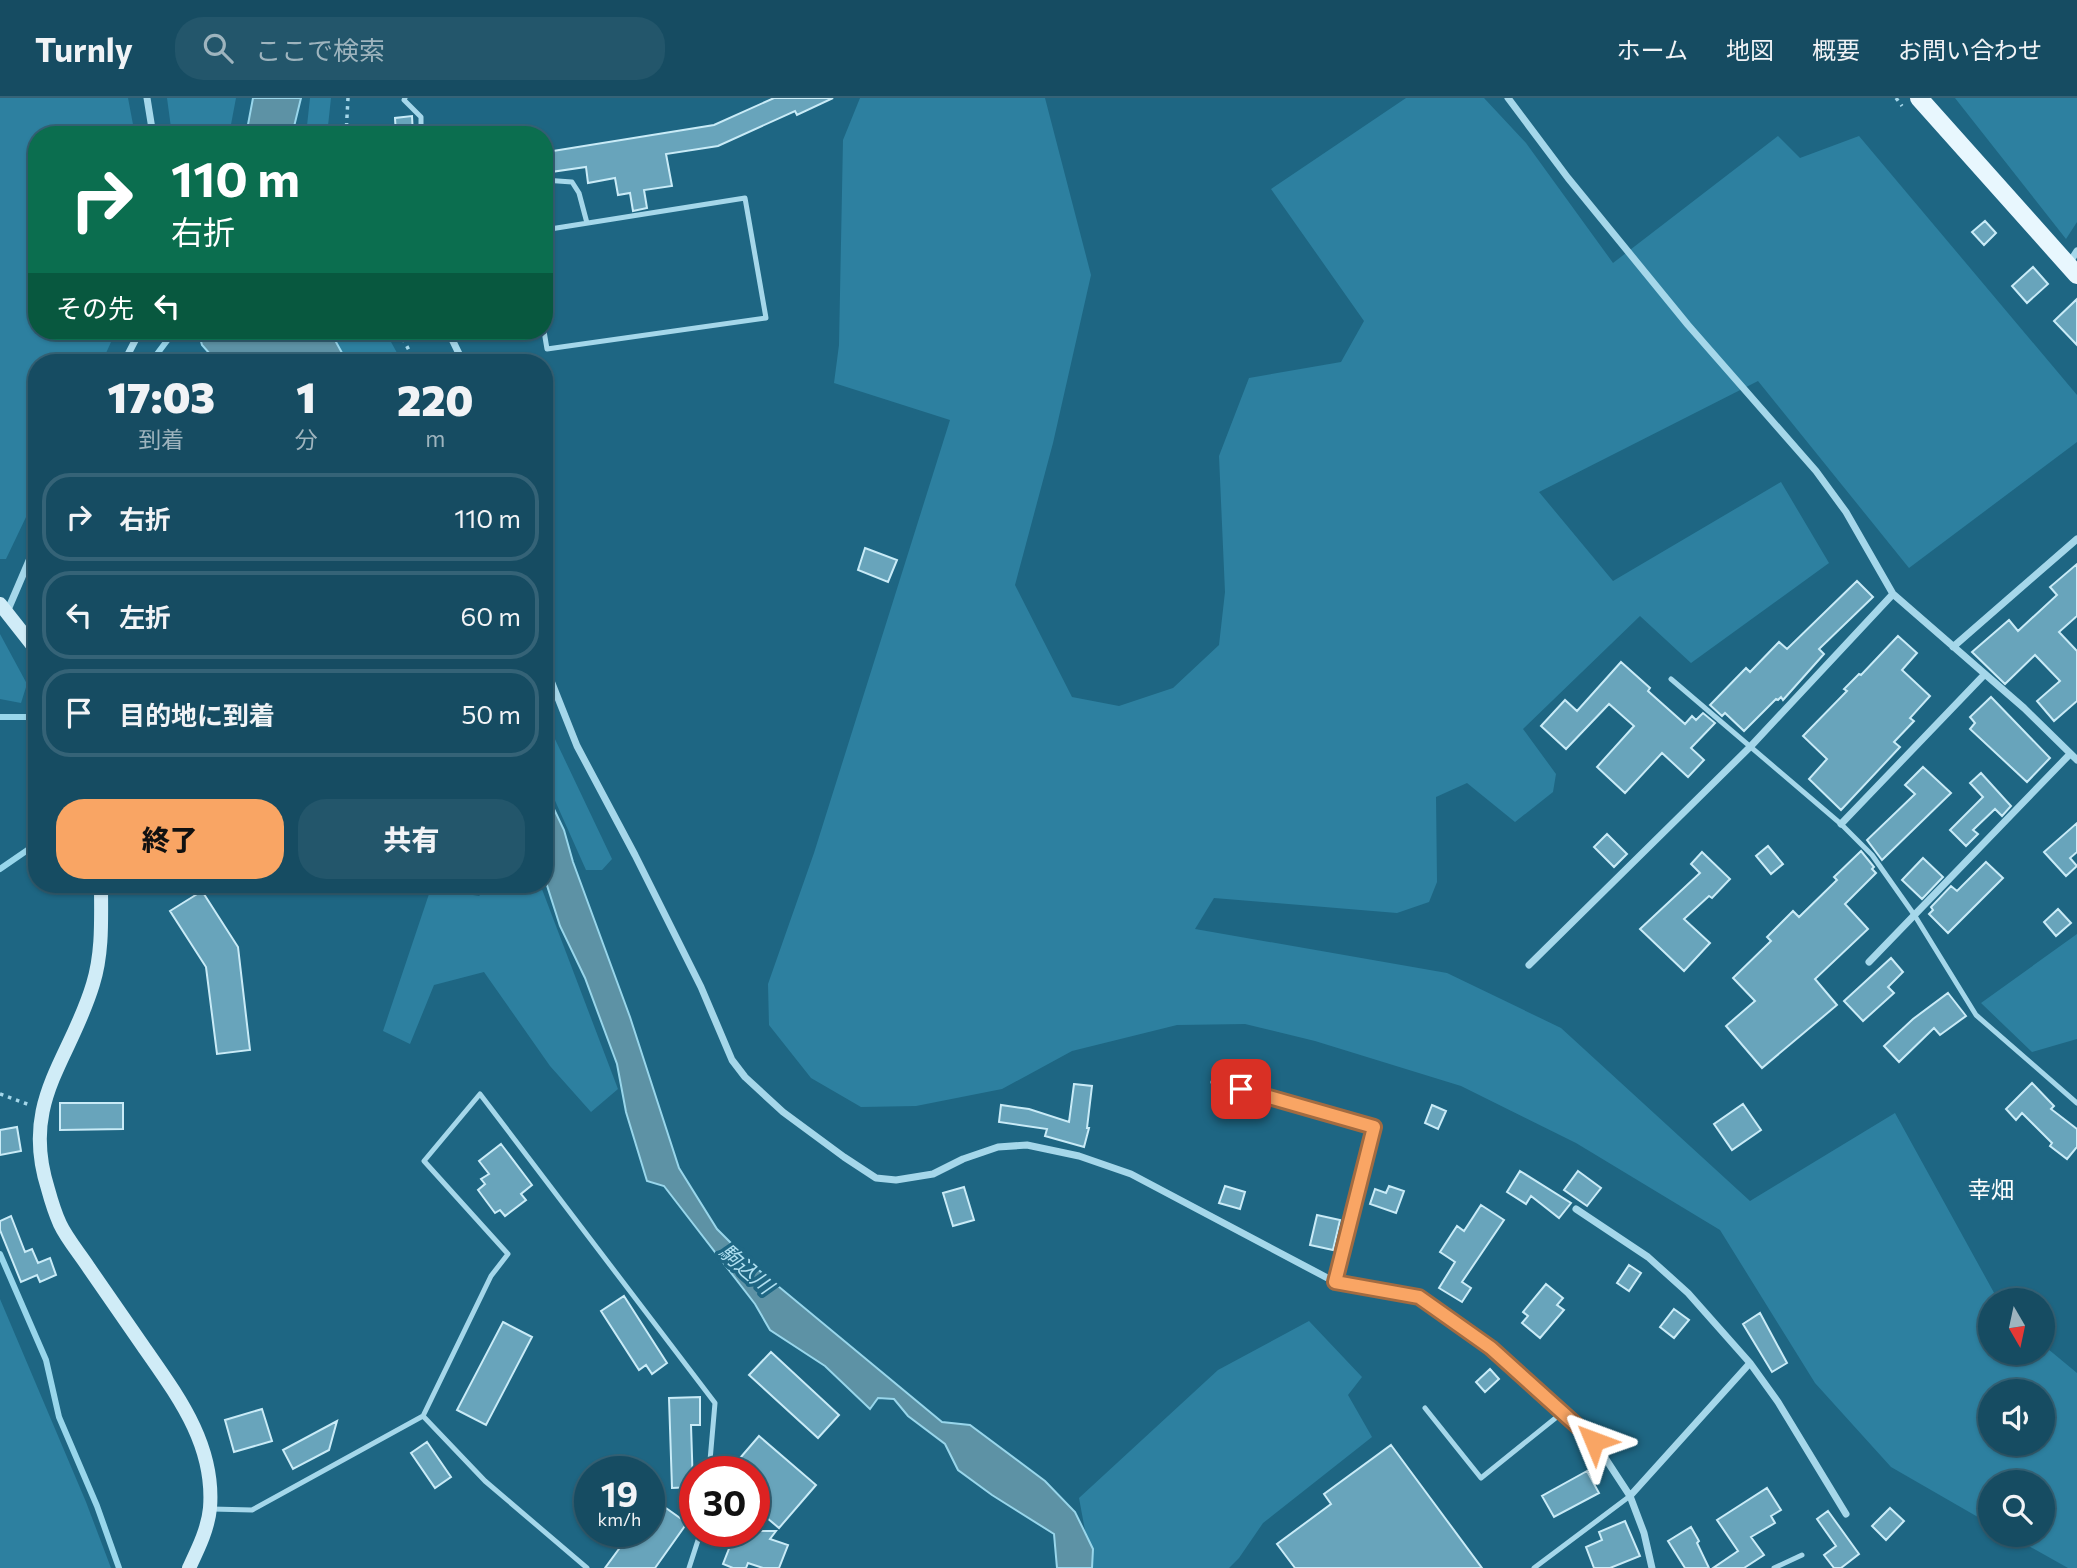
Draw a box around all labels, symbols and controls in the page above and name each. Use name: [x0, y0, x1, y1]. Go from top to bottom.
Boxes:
search box: [175, 17, 665, 80]
text: Turnly: [35, 28, 133, 69]
icon: search: [199, 29, 237, 67]
text: ここで検索: [255, 34, 385, 65]
text: ホーム: [1617, 35, 1688, 64]
text: 地図: [1726, 35, 1774, 64]
text: 概要: [1812, 35, 1860, 64]
text: お問い合わせ: [1898, 35, 2042, 64]
text: 110 m: [171, 147, 300, 207]
icon: right: [56, 154, 147, 245]
text: 右折: [171, 211, 235, 251]
icon: left: [148, 287, 186, 325]
text: その先: [56, 292, 134, 323]
text: 17:03: [108, 370, 215, 422]
text: 1: [296, 370, 316, 422]
text: 220: [397, 373, 473, 425]
text: m: [425, 424, 445, 452]
text: 到着: [138, 425, 184, 453]
text: 分: [295, 425, 318, 453]
icon: right: [60, 498, 98, 536]
text: 110 m: [454, 502, 521, 533]
text: 右折: [119, 503, 171, 534]
icon: left: [60, 596, 98, 634]
text: 60 m: [461, 600, 521, 631]
text: 左折: [119, 601, 171, 632]
icon: arrive: [60, 694, 98, 732]
text: 50 m: [461, 698, 521, 729]
text: 目的地に到着: [119, 699, 275, 730]
button: 終了: [56, 799, 284, 879]
button: 共有: [298, 799, 525, 879]
pin: [1211, 1059, 1271, 1119]
icon: arrive: [1222, 1070, 1260, 1108]
district label: 幸畑: [1968, 1175, 2014, 1203]
water label: 駒込川: [715, 1238, 780, 1299]
north arrow: [1978, 1288, 2054, 1365]
map controls: [1978, 1288, 2055, 1547]
button: sound: [1978, 1379, 2055, 1456]
position arrow: [1557, 1404, 1631, 1478]
speed limit sign: 30: [679, 1456, 770, 1547]
button: search: [1978, 1470, 2055, 1547]
text: 19: [601, 1471, 638, 1514]
text: km/h: [598, 1508, 641, 1530]

